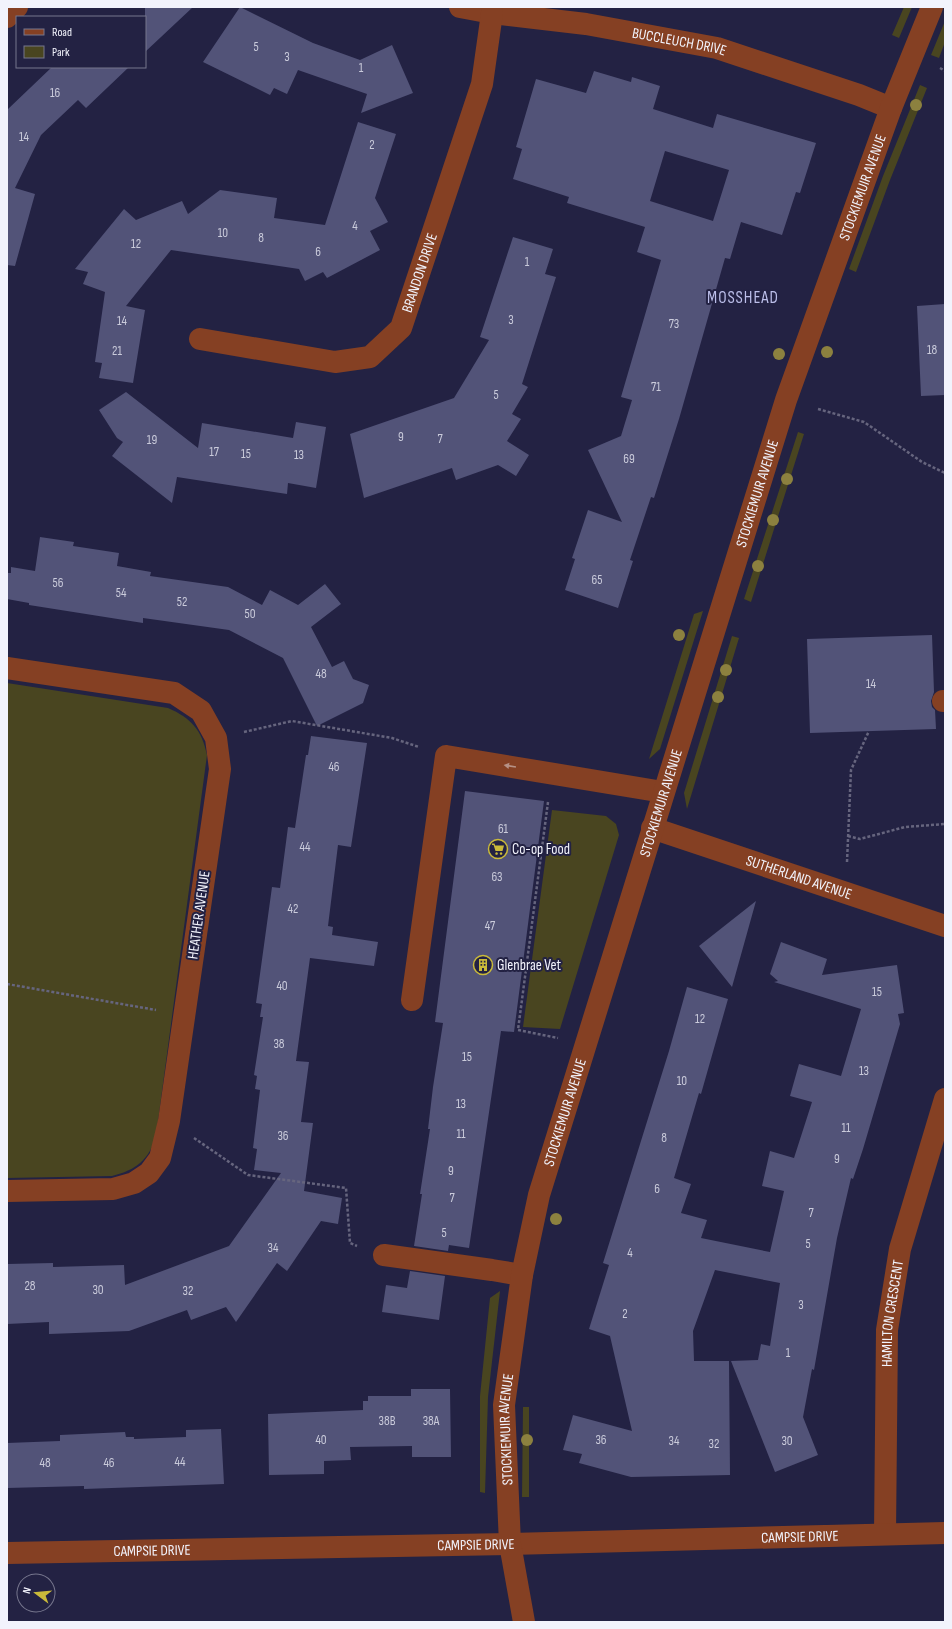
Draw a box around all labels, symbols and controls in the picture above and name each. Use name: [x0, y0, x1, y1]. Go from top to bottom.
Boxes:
legend: [16, 16, 146, 68]
street label: BUCCLEUCH DRIVE: [631, 23, 729, 60]
text: Road: [52, 25, 72, 40]
house number: 5: [253, 39, 259, 55]
text: Park: [52, 45, 70, 60]
house number: 3: [284, 49, 290, 65]
house number: 1: [359, 60, 364, 76]
house number: 16: [50, 85, 60, 101]
house number: 14: [19, 129, 30, 145]
street label: STOCKIEMUIR AVENUE: [835, 131, 890, 243]
house number: 2: [369, 137, 375, 153]
house number: 4: [352, 218, 358, 234]
house number: 10: [218, 225, 228, 241]
house number: 8: [258, 230, 264, 246]
street label: BRANDON DRIVE: [397, 230, 441, 315]
house number: 12: [131, 236, 141, 252]
house number: 6: [315, 244, 321, 260]
house number: 1: [525, 254, 530, 270]
district label: MOSSHEAD: [707, 288, 779, 308]
house number: 3: [508, 312, 514, 328]
house number: 14: [117, 313, 128, 329]
house number: 73: [669, 316, 679, 332]
house number: 18: [927, 342, 937, 358]
house number: 21: [112, 343, 122, 359]
house number: 71: [651, 379, 661, 395]
house number: 5: [493, 387, 499, 403]
house number: 9: [398, 429, 404, 445]
house number: 7: [437, 431, 443, 447]
house number: 19: [147, 432, 157, 448]
street label: STOCKIEMUIR AVENUE: [731, 437, 783, 550]
house number: 17: [209, 444, 220, 460]
house number: 15: [241, 446, 251, 462]
house number: 13: [294, 447, 304, 463]
house number: 69: [623, 451, 635, 467]
house number: 65: [592, 572, 602, 588]
house number: 56: [53, 575, 64, 591]
house number: 54: [116, 585, 127, 601]
house number: 52: [177, 594, 187, 610]
house number: 50: [244, 606, 256, 622]
house number: 48: [315, 666, 327, 682]
house number: 14: [866, 676, 877, 692]
street label: STOCKIEMUIR AVENUE: [635, 747, 686, 859]
house number: 46: [328, 759, 340, 775]
one-way arrow: [504, 763, 516, 769]
house number: 61: [498, 821, 509, 837]
supermarket icon: Co-op Food: [487, 838, 509, 860]
house number: 44: [300, 839, 311, 855]
place label: Co-op Food: [512, 840, 570, 859]
street label: SUTHERLAND AVENUE: [744, 851, 854, 904]
house number: 63: [491, 869, 503, 885]
street label: HEATHER AVENUE: [183, 870, 215, 960]
house number: 42: [288, 901, 298, 917]
house number: 47: [485, 918, 496, 934]
building icon: Glenbrae Vet: [472, 954, 494, 976]
place label: Glenbrae Vet: [497, 956, 562, 975]
house number: 40: [276, 978, 288, 994]
house number: 15: [872, 984, 882, 1000]
house number: 12: [695, 1011, 705, 1027]
house number: 38: [273, 1036, 285, 1052]
house number: 15: [462, 1049, 472, 1065]
street label: STOCKIEMUIR AVENUE: [539, 1056, 590, 1168]
house number: 13: [859, 1063, 869, 1079]
house number: 10: [677, 1073, 687, 1089]
house number: 13: [456, 1096, 466, 1112]
house number: 11: [841, 1120, 851, 1136]
house number: 11: [456, 1126, 466, 1142]
house number: 36: [277, 1128, 289, 1144]
house number: 8: [661, 1130, 667, 1146]
house number: 9: [834, 1151, 840, 1167]
house number: 9: [448, 1163, 454, 1179]
house number: 6: [654, 1181, 660, 1197]
house number: 7: [449, 1190, 455, 1206]
house number: 7: [808, 1205, 814, 1221]
house number: 5: [441, 1225, 447, 1241]
house number: 5: [805, 1236, 811, 1252]
house number: 34: [268, 1240, 279, 1256]
house number: 4: [627, 1245, 633, 1261]
street label: HAMILTON CRESCENT: [877, 1258, 908, 1367]
house number: 28: [24, 1278, 36, 1294]
house number: 30: [92, 1282, 104, 1298]
house number: 32: [183, 1283, 193, 1299]
house number: 3: [798, 1297, 804, 1313]
house number: 2: [622, 1306, 628, 1322]
house number: 1: [786, 1345, 791, 1361]
street label: STOCKIEMUIR AVENUE: [494, 1372, 518, 1486]
house number: 38B: [379, 1413, 396, 1429]
house number: 38A: [423, 1413, 440, 1429]
house number: 40: [315, 1432, 327, 1448]
house number: 36: [595, 1432, 607, 1448]
house number: 34: [669, 1433, 680, 1449]
house number: 30: [781, 1433, 793, 1449]
house number: 32: [709, 1436, 719, 1452]
house number: 44: [175, 1454, 186, 1470]
house number: 48: [39, 1455, 51, 1471]
house number: 46: [103, 1455, 115, 1471]
street label: CAMPSIE DRIVE: [761, 1526, 839, 1547]
street label: CAMPSIE DRIVE: [437, 1534, 515, 1555]
street label: CAMPSIE DRIVE: [113, 1540, 191, 1561]
north arrow: [16, 1573, 56, 1613]
text: N: [20, 1586, 34, 1595]

